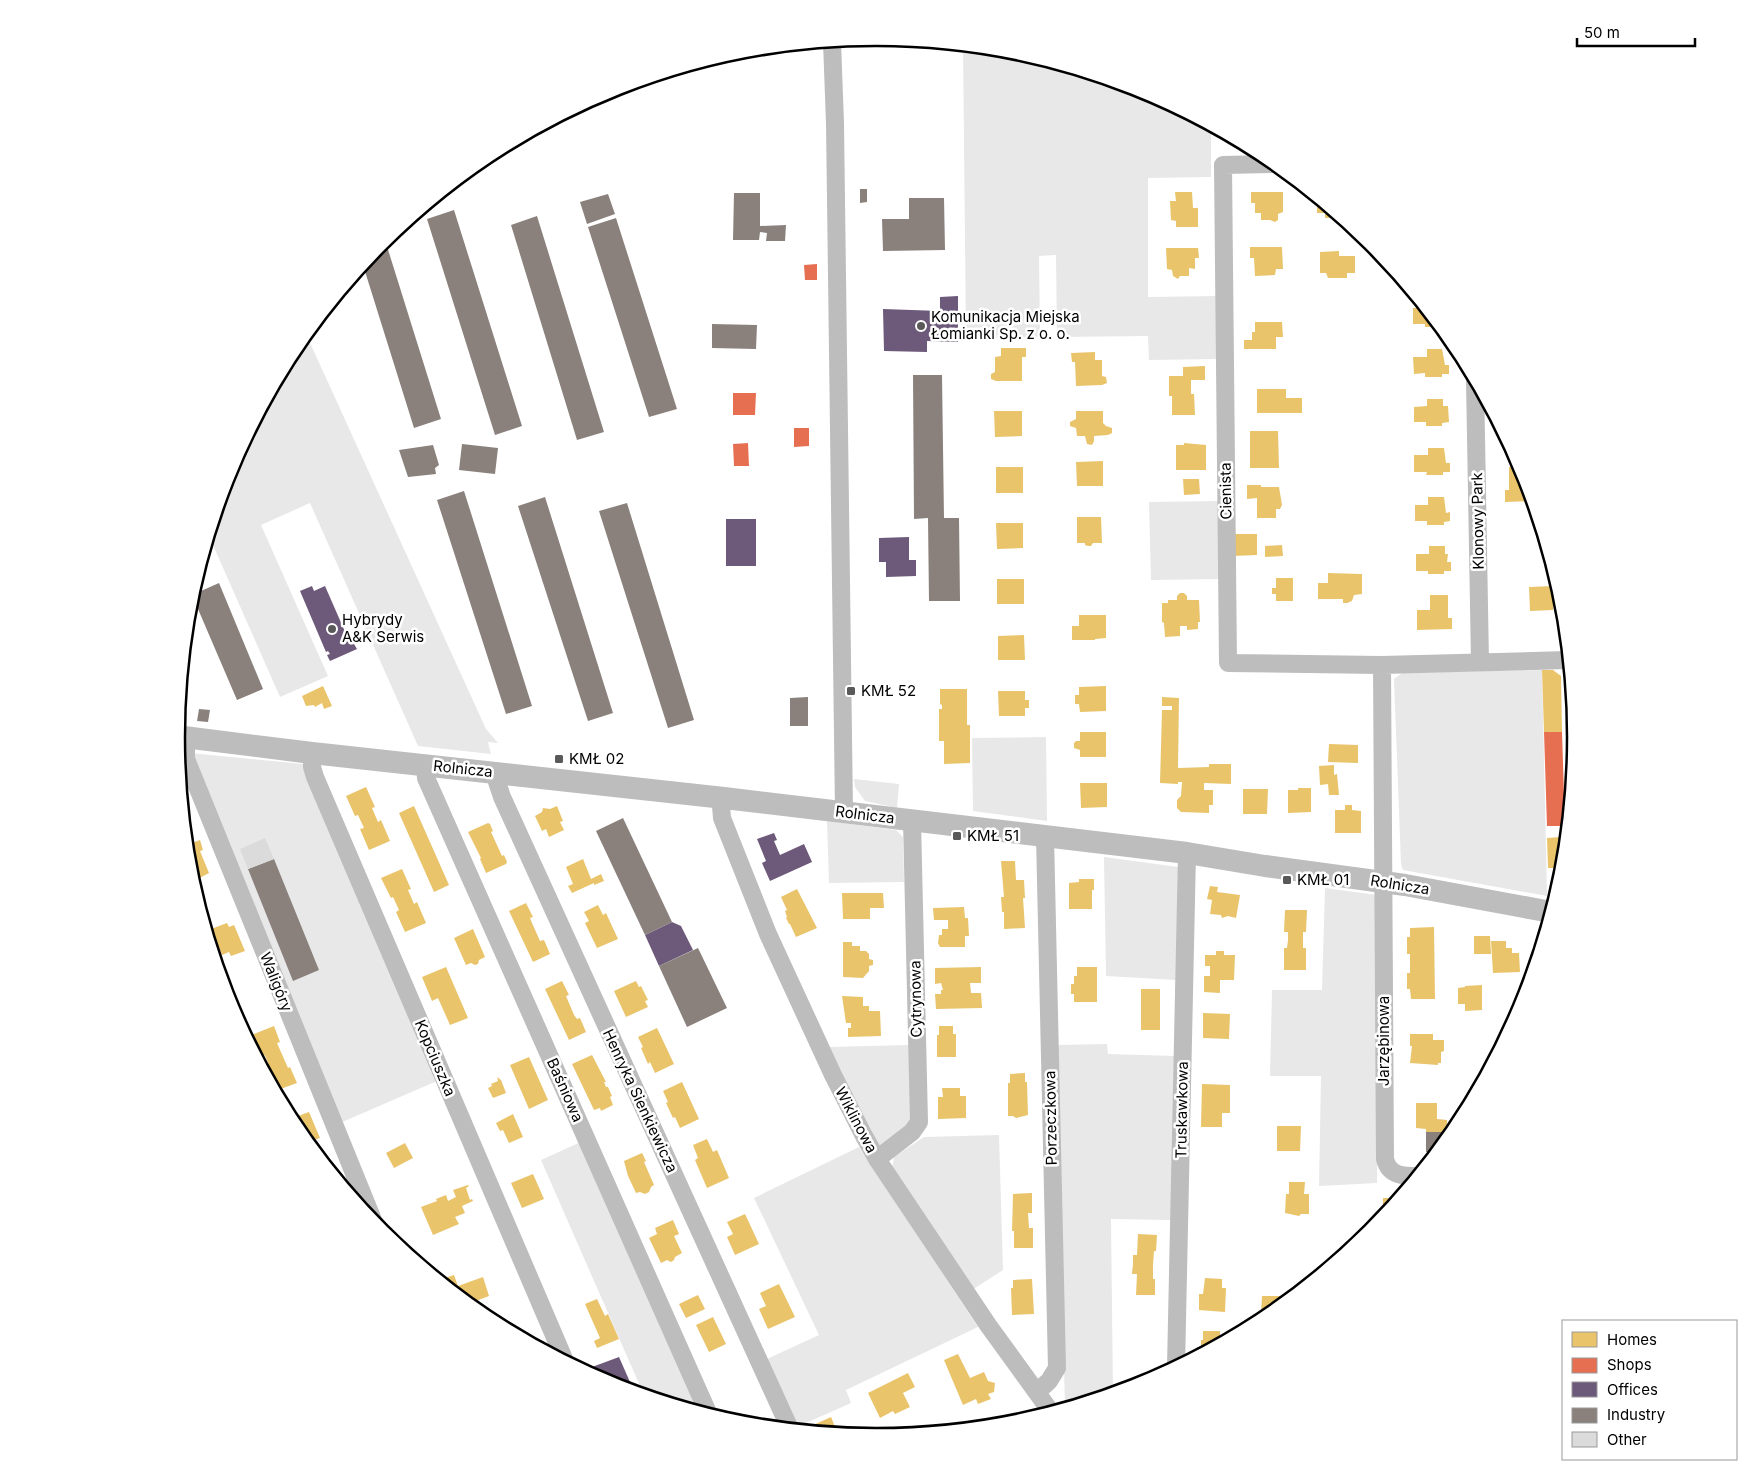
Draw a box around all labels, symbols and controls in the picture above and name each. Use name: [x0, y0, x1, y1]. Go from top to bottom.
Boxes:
scale bar: [1577, 15, 1694, 47]
text: 50 m: [1584, 23, 1620, 42]
place label: Komunikacja Miejska Łomianki Sp. z o. o.: [931, 307, 1080, 343]
marker: Komunikacja Miejska Łomianki Sp. z o. o.: [915, 320, 927, 332]
street label: Cienista: [1216, 462, 1235, 520]
street label: Klonowy Park: [1467, 471, 1488, 570]
place label: Hybrydy A&K Serwis: [342, 610, 424, 646]
marker: Hybrydy A&K Serwis: [326, 623, 338, 635]
place label: KMŁ 52: [861, 681, 916, 700]
marker: KMŁ 52: [845, 685, 857, 697]
place label: KMŁ 02: [569, 749, 624, 768]
marker: KMŁ 02: [553, 753, 565, 765]
street label: Rolnicza: [432, 756, 494, 781]
street label: Rolnicza: [834, 801, 896, 828]
place label: KMŁ 51: [967, 826, 1019, 845]
marker: KMŁ 51: [951, 830, 963, 842]
place label: KMŁ 01: [1297, 870, 1349, 889]
street label: Rolnicza: [1369, 870, 1431, 899]
marker: KMŁ 01: [1281, 874, 1293, 886]
street label: Waligóry: [256, 949, 297, 1015]
street label: Cytrynowa: [905, 960, 926, 1038]
street label: Jarzębinowa: [1374, 996, 1393, 1086]
street label: Kopciuszka: [411, 1017, 460, 1099]
street label: Henryka Sienkiewicza: [599, 1026, 682, 1176]
street label: Baśniowa: [543, 1055, 588, 1125]
street label: Truskawkowa: [1171, 1061, 1192, 1159]
street label: Porzeczkowa: [1040, 1070, 1061, 1166]
street label: Wiklinowa: [831, 1083, 882, 1156]
legend: [1562, 1320, 1737, 1460]
text: Homes: [1607, 1330, 1657, 1349]
text: Shops: [1607, 1355, 1652, 1374]
text: Offices: [1607, 1380, 1658, 1399]
text: Industry: [1607, 1405, 1666, 1424]
text: Other: [1607, 1430, 1647, 1449]

